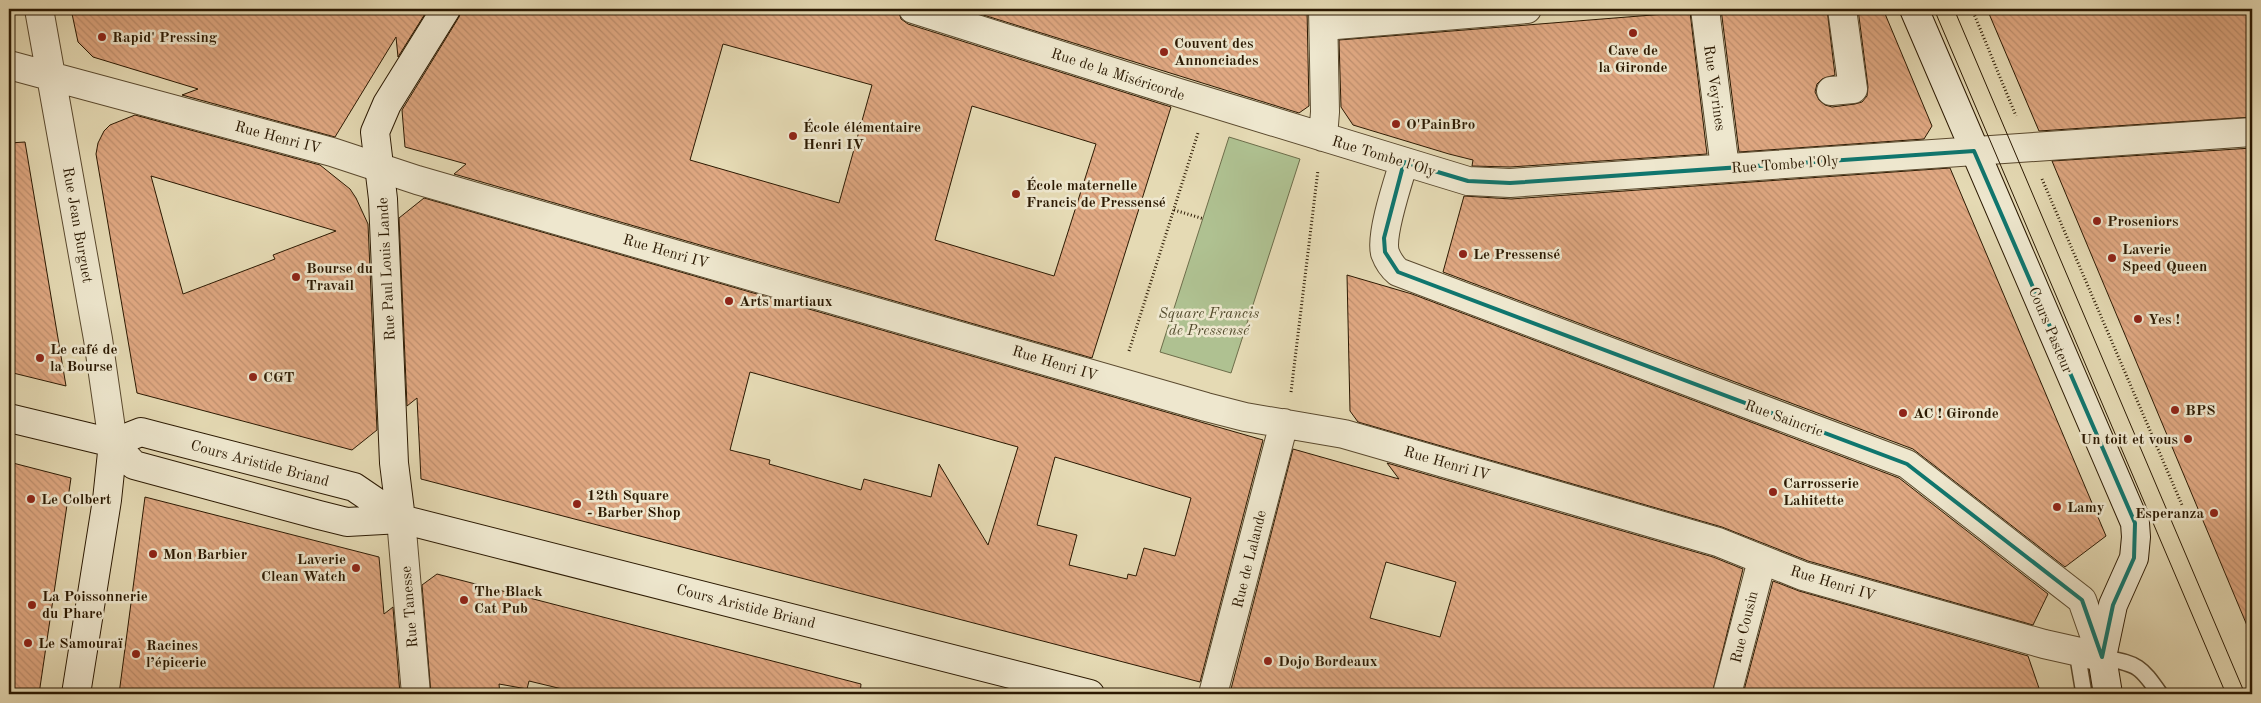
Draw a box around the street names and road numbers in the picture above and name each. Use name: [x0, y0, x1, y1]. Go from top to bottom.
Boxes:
street label: Rue Veyrines: [1700, 44, 1727, 132]
street label: Rue de la Miséricorde: [1049, 47, 1186, 104]
street label: Rue Henri IV: [233, 120, 323, 157]
street label: Rue Tombe l'Oly: [1330, 134, 1437, 180]
street label: Rue Tombe l'Oly: [1731, 154, 1839, 177]
street label: Rue Jean Burguet: [59, 166, 94, 284]
street label: Rue Paul Louis Lande: [376, 197, 399, 341]
street label: Rue Henri IV: [621, 233, 711, 272]
street label: Cours Pasteur: [2025, 285, 2075, 376]
street label: Rue Henri IV: [1010, 344, 1100, 385]
street label: Rue Saincric: [1742, 398, 1825, 441]
street label: Cours Aristide Briand: [189, 439, 331, 490]
street label: Rue Henri IV: [1402, 445, 1492, 484]
street label: Rue de Lalande: [1231, 509, 1270, 610]
street label: Rue Henri IV: [1788, 564, 1878, 605]
street label: Rue Tanesse: [399, 565, 422, 648]
street label: Cours Aristide Briand: [675, 583, 817, 632]
street label: Rue Cousin: [1729, 590, 1762, 665]

